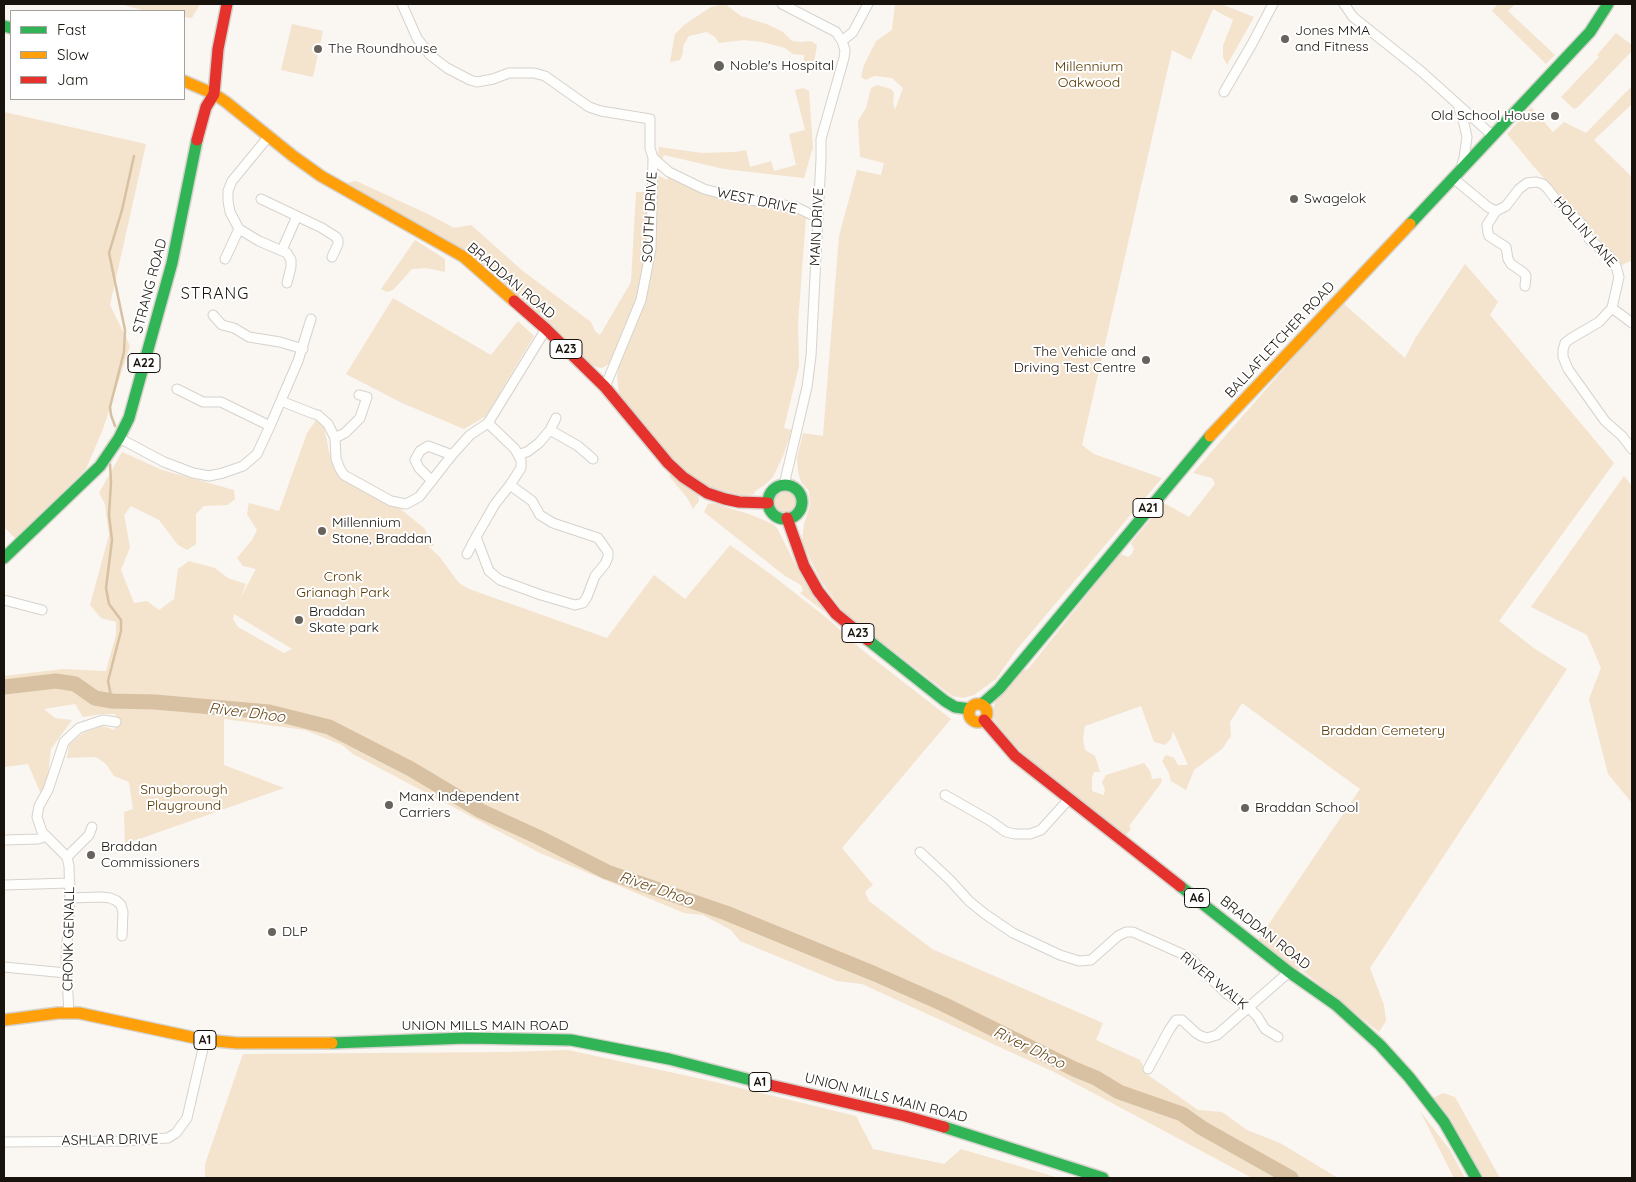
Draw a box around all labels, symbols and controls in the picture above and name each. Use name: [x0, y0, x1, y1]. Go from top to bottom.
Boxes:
legend: [10, 10, 185, 100]
text: Fast: [57, 20, 86, 39]
place label: Jones MMA and Fitness: [1295, 23, 1370, 56]
marker: Jones MMA and Fitness: [1279, 33, 1291, 45]
place label: The Roundhouse: [328, 41, 437, 57]
marker: The Roundhouse: [312, 43, 324, 55]
text: Slow: [57, 45, 89, 64]
place label: Noble's Hospital: [730, 58, 834, 74]
marker: Noble's Hospital: [712, 59, 726, 73]
park label: Millennium Oakwood: [1055, 59, 1123, 92]
text: Jam: [57, 70, 88, 89]
place label: Old School House: [1431, 108, 1545, 124]
marker: Old School House: [1549, 110, 1561, 122]
street label: SOUTH DRIVE: [639, 171, 661, 263]
street label: WEST DRIVE: [715, 184, 799, 218]
street label: MAIN DRIVE: [807, 187, 827, 267]
place label: Swagelok: [1304, 191, 1366, 207]
marker: Swagelok: [1288, 193, 1300, 205]
street label: HOLLIN LANE: [1550, 193, 1620, 271]
street label: STRANG ROAD: [129, 237, 171, 335]
street label: BRADDAN ROAD: [464, 239, 558, 323]
street label: BALLAFLETCHER ROAD: [1222, 278, 1338, 402]
district label: STRANG: [180, 284, 250, 304]
road number: A23: [550, 339, 582, 358]
place label: The Vehicle and Driving Test Centre: [1014, 344, 1136, 377]
road number: A22: [128, 353, 160, 372]
marker: The Vehicle and Driving Test Centre: [1140, 354, 1152, 366]
road number: A21: [1133, 498, 1163, 518]
place label: Millennium Stone, Braddan: [332, 515, 432, 548]
marker: Millennium Stone, Braddan: [316, 525, 328, 537]
park label: Cronk Grianagh Park: [296, 569, 390, 602]
place label: Braddan Skate park: [309, 604, 379, 636]
marker: Braddan Skate park: [293, 614, 305, 626]
road number: A23: [842, 624, 874, 642]
water label: River Dhoo: [208, 699, 286, 727]
park label: Braddan Cemetery: [1321, 723, 1445, 739]
park label: Snugborough Playground: [140, 782, 228, 814]
place label: Manx Independent Carriers: [399, 789, 519, 822]
marker: Manx Independent Carriers: [383, 799, 395, 811]
place label: Braddan School: [1255, 800, 1358, 816]
marker: Braddan School: [1239, 802, 1251, 814]
place label: Braddan Commissioners: [101, 839, 200, 872]
marker: Braddan Commissioners: [85, 849, 97, 861]
water label: River Dhoo: [617, 868, 695, 910]
street label: CRONK GENALL: [60, 887, 78, 991]
road number: A6: [1184, 888, 1210, 908]
street label: BRADDAN ROAD: [1217, 893, 1313, 973]
place label: DLP: [282, 924, 308, 940]
marker: DLP: [266, 926, 278, 938]
street label: RIVER WALK: [1177, 949, 1251, 1013]
street label: UNION MILLS MAIN ROAD: [401, 1018, 569, 1034]
water label: River Dhoo: [991, 1023, 1067, 1073]
road number: A1: [194, 1030, 216, 1050]
street label: UNION MILLS MAIN ROAD: [803, 1070, 969, 1126]
road number: A1: [749, 1072, 771, 1092]
street label: ASHLAR DRIVE: [61, 1131, 159, 1149]

